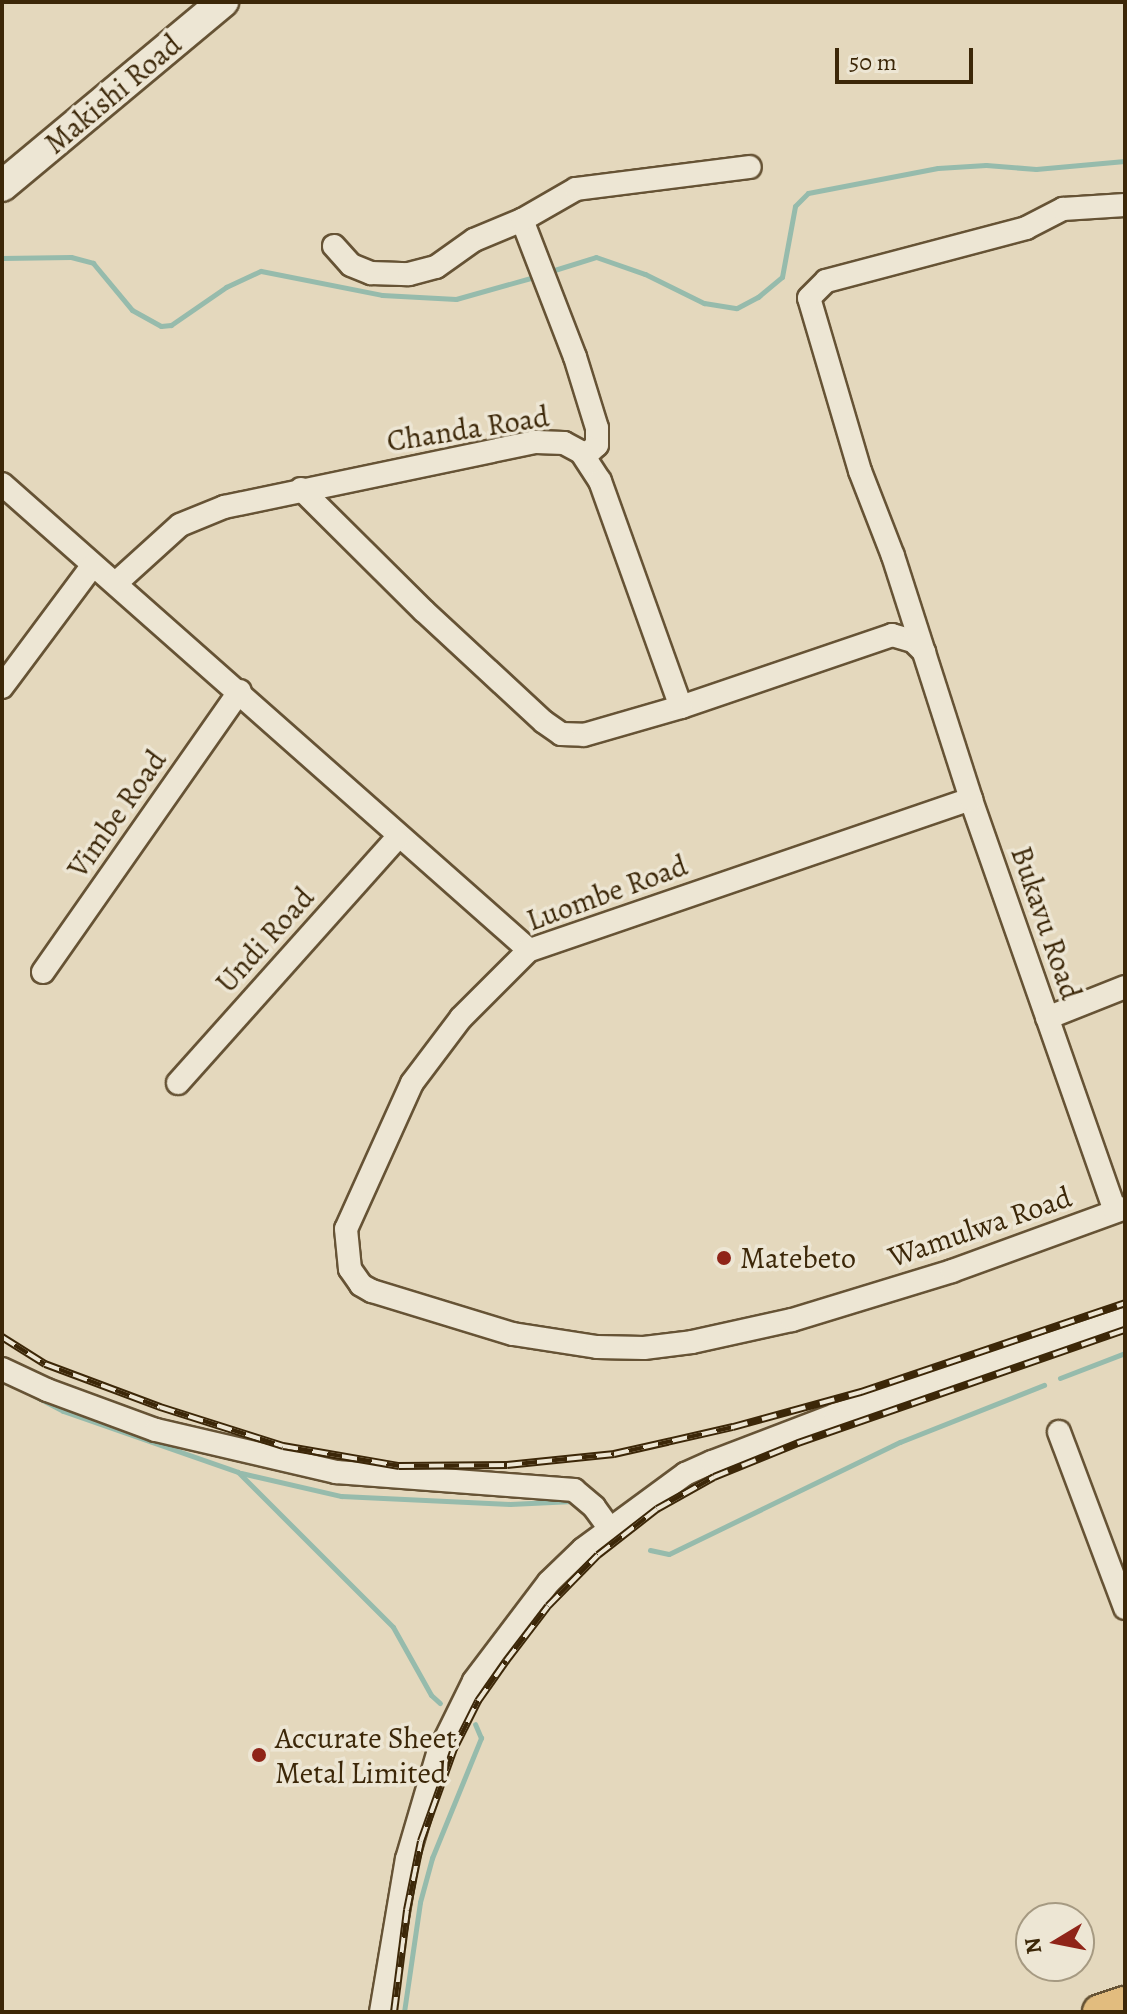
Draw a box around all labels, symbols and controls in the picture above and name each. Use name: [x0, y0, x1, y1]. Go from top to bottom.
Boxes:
street label: Makishi Road: [37, 26, 189, 162]
scale bar: [839, 32, 977, 82]
text: 50 m: [849, 46, 897, 78]
street label: Chanda Road: [384, 398, 552, 460]
street label: Vimbe Road: [60, 743, 174, 885]
street label: Bukavu Road: [1003, 842, 1089, 1004]
street label: Luombe Road: [522, 847, 692, 939]
street label: Undi Road: [208, 880, 322, 1000]
street label: Wamulwa Road: [884, 1179, 1076, 1275]
place label: Matebeto: [740, 1240, 856, 1276]
marker: Matebeto: [715, 1249, 733, 1267]
place label: Accurate Sheet Metal Limited: [275, 1720, 456, 1790]
marker: Accurate Sheet Metal Limited: [250, 1746, 268, 1764]
north arrow: [1015, 1902, 1095, 1982]
text: N: [1017, 1935, 1049, 1956]

